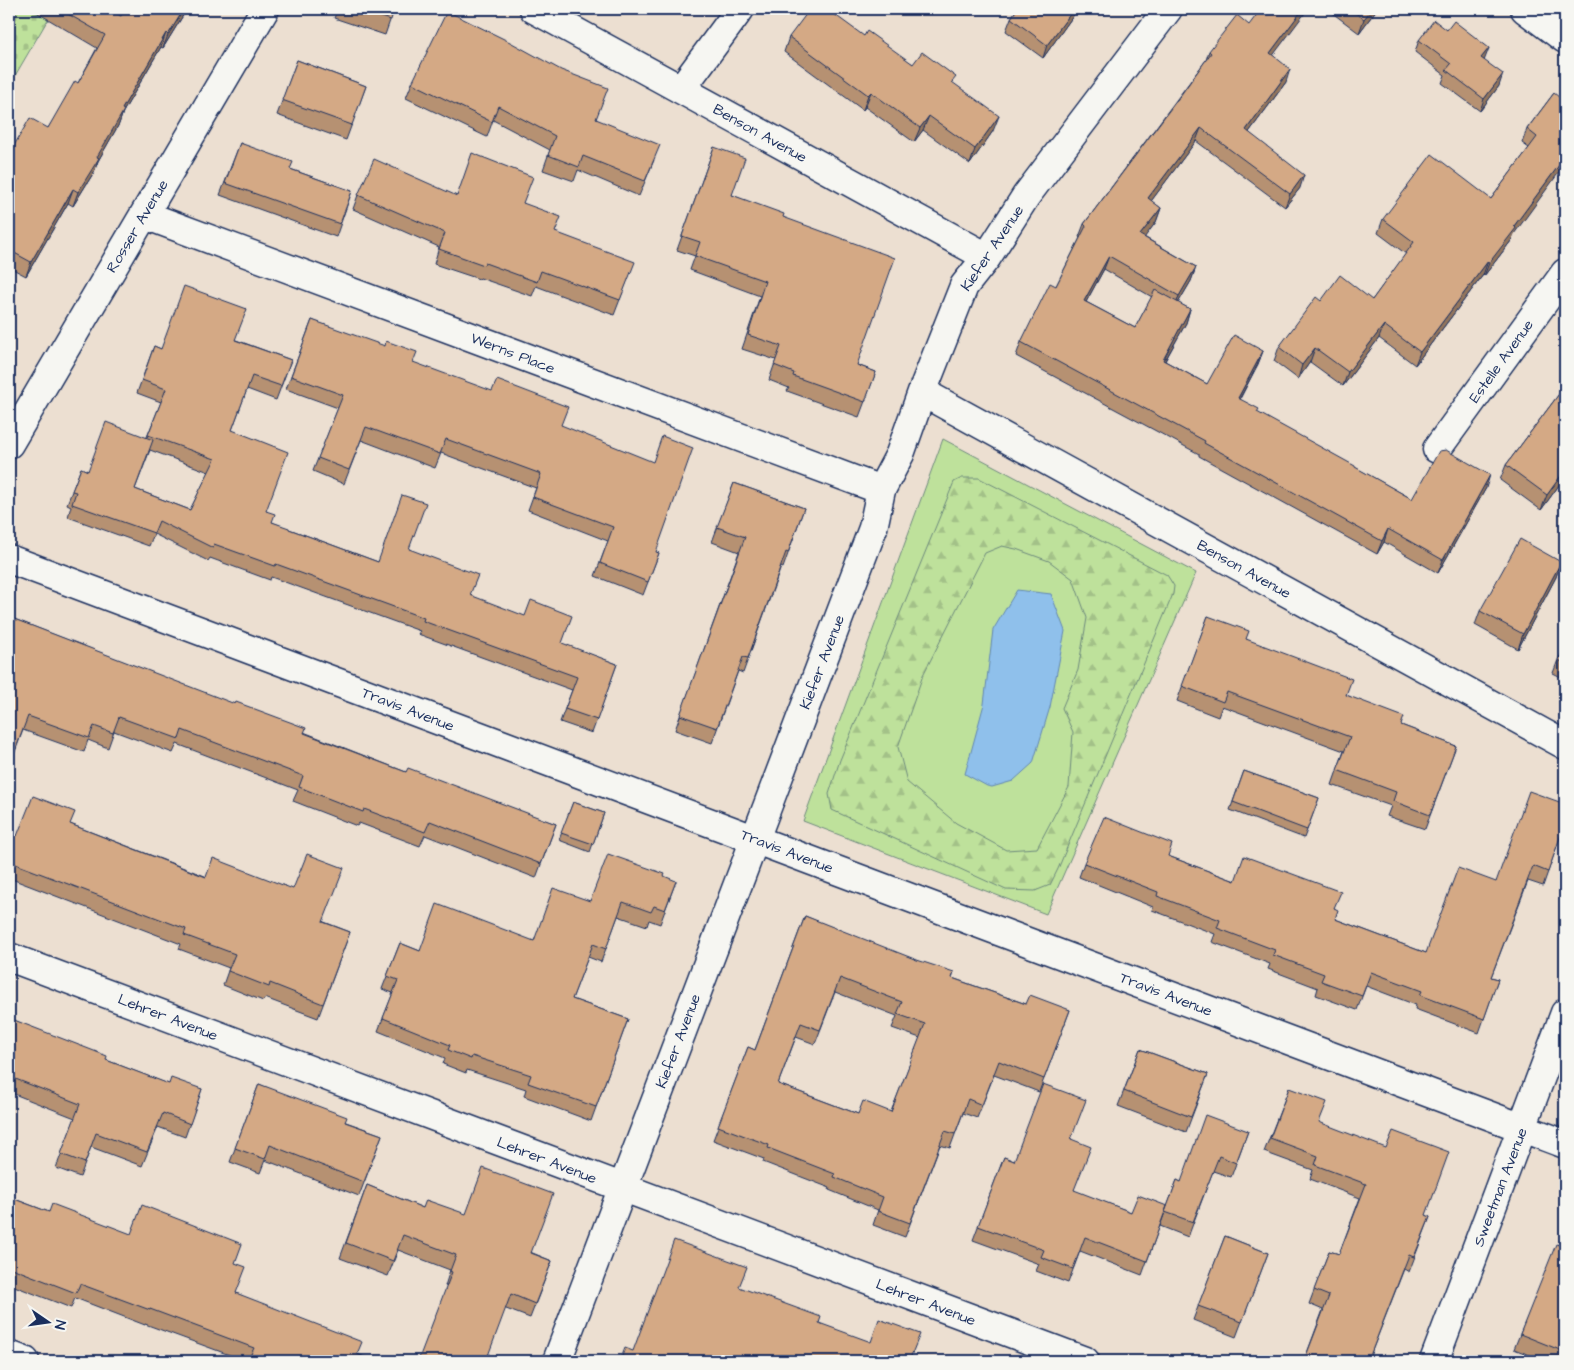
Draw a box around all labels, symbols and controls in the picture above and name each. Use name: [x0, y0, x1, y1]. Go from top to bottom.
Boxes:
street label: Benson Avenue: [709, 99, 811, 168]
street label: Rosser Avenue: [101, 176, 174, 277]
street label: Kiefer Avenue: [956, 201, 1029, 295]
street label: Estelle Avenue: [1464, 315, 1539, 407]
street label: Werns Place: [468, 328, 558, 379]
street label: Benson Avenue: [1193, 535, 1295, 604]
street label: Kiefer Avenue: [795, 612, 850, 712]
street label: Travis Avenue: [359, 682, 457, 737]
street label: Travis Avenue: [738, 824, 836, 879]
street label: Travis Avenue: [1117, 967, 1215, 1022]
street label: Lehrer Avenue: [115, 989, 221, 1046]
street label: Kiefer Avenue: [651, 991, 706, 1091]
street label: Sweetman Avenue: [1468, 1125, 1533, 1250]
street label: Lehrer Avenue: [494, 1132, 600, 1189]
street label: Lehrer Avenue: [873, 1274, 979, 1331]
north arrow: [22, 1298, 72, 1348]
text: N: [49, 1318, 70, 1331]

